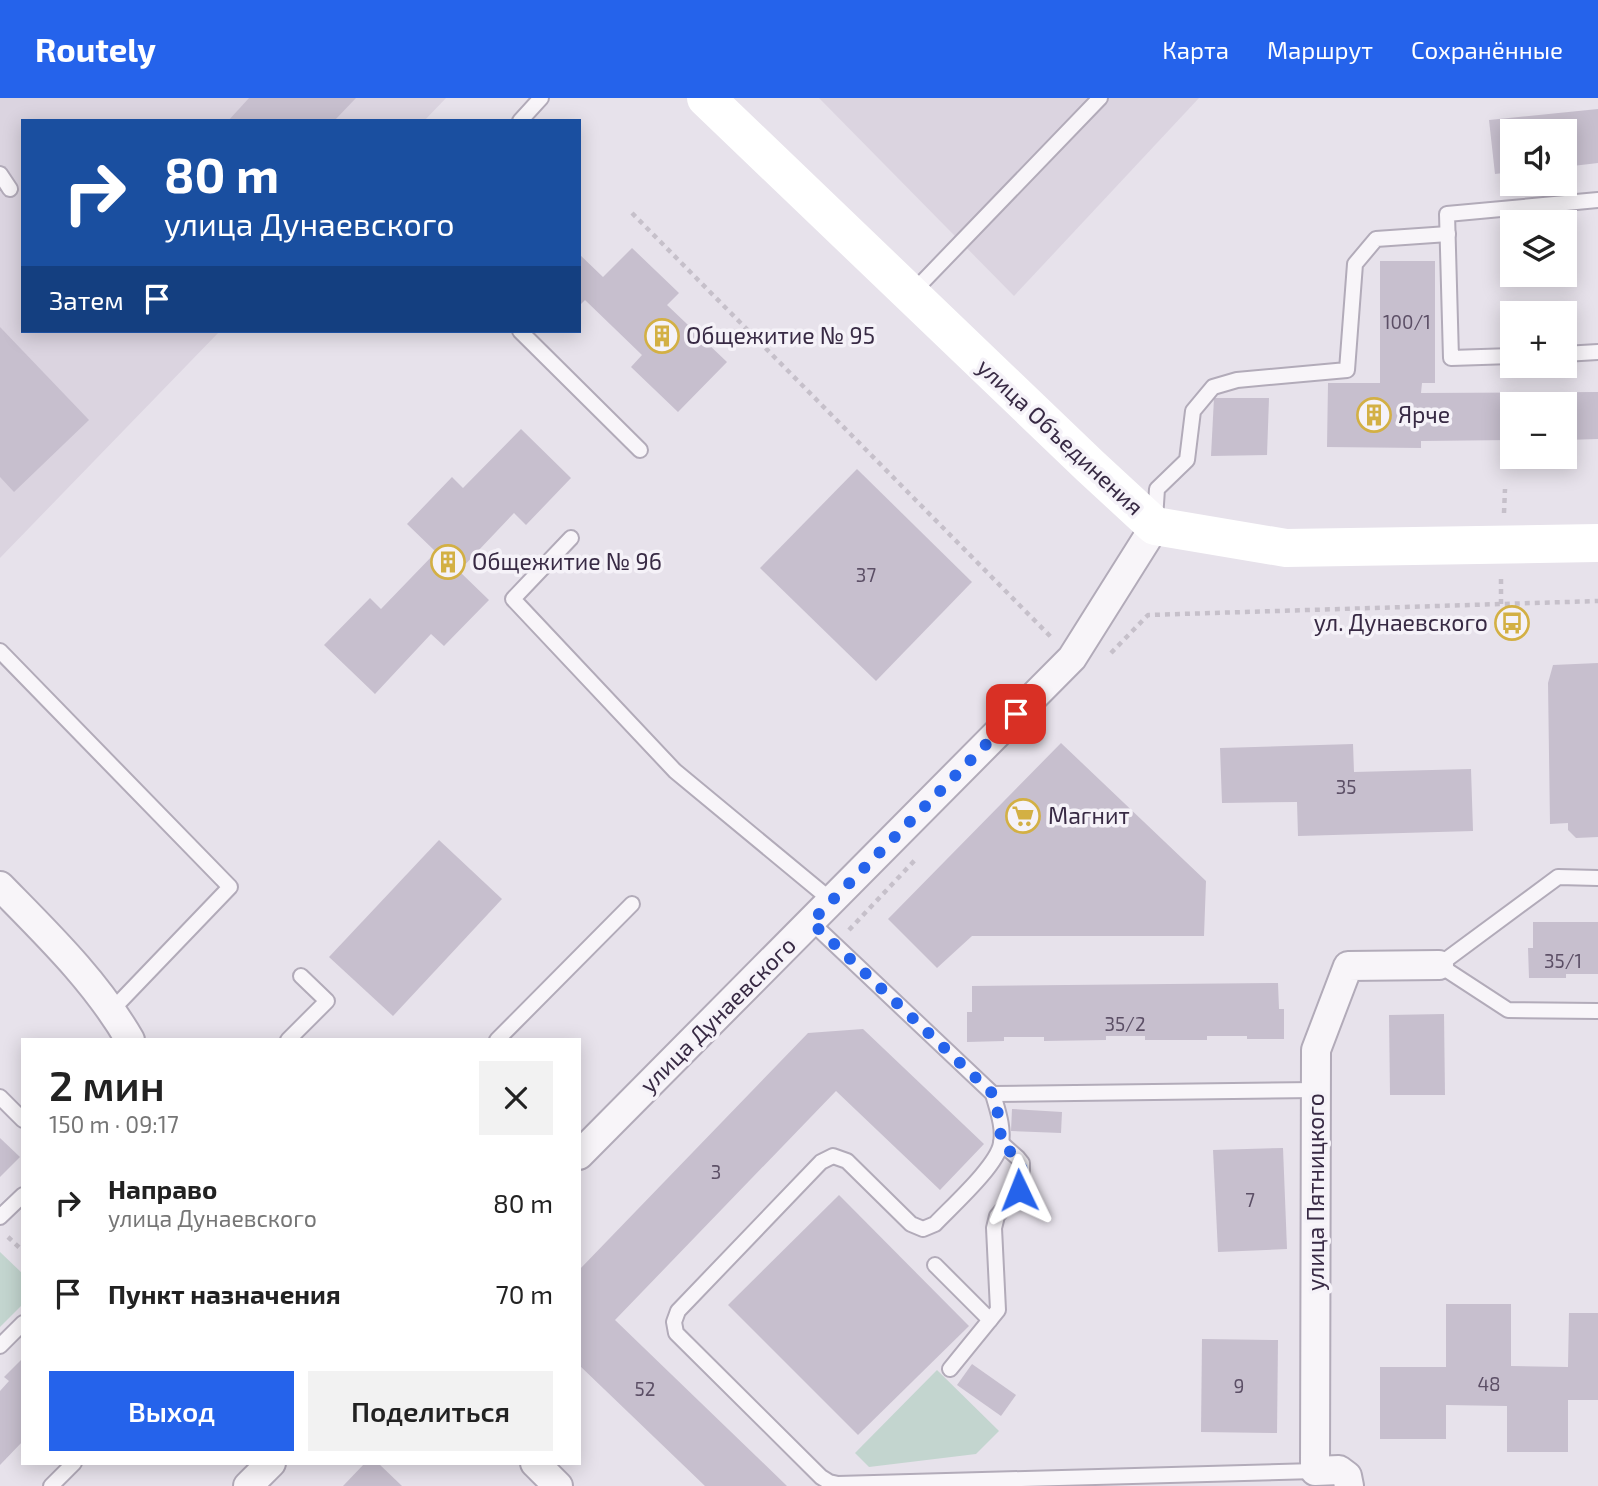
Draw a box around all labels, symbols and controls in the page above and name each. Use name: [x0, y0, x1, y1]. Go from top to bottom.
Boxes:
text: Routely: [35, 29, 156, 69]
text: Карта: [1162, 35, 1229, 64]
text: Маршрут: [1267, 35, 1373, 64]
text: Сохранённые: [1411, 35, 1563, 64]
map controls: [1500, 119, 1577, 469]
button: sound: [1500, 119, 1577, 196]
text: 80 m: [164, 144, 279, 203]
icon: right: [49, 147, 140, 238]
text: улица Дунаевского: [164, 204, 455, 242]
button: layers: [1500, 210, 1577, 287]
icon: arrive: [138, 280, 176, 318]
text: Затем: [49, 284, 124, 315]
button: +: [1500, 301, 1577, 378]
house number: 100/1: [1383, 310, 1431, 333]
building icon: Общежитие № 95: [643, 317, 681, 355]
place label: Общежитие № 95: [686, 321, 875, 349]
street label: улица Объединения: [971, 352, 1150, 521]
button: −: [1500, 392, 1577, 469]
building icon: Ярче: [1355, 396, 1393, 434]
place label: Ярче: [1398, 400, 1450, 428]
building icon: Общежитие № 96: [429, 543, 467, 581]
place label: Общежитие № 96: [472, 547, 662, 575]
house number: 37: [856, 563, 876, 586]
bus stop icon: ул. Дунаевского: [1493, 604, 1531, 642]
place label: ул. Дунаевского: [1314, 608, 1488, 637]
pin: [986, 684, 1046, 744]
icon: arrive: [997, 695, 1035, 733]
house number: 35: [1336, 775, 1356, 798]
supermarket icon: Магнит: [1004, 797, 1042, 835]
place label: Магнит: [1048, 801, 1130, 829]
street label: улица Дунаевского: [634, 931, 802, 1099]
house number: 35/1: [1544, 949, 1582, 972]
house number: 35/2: [1104, 1012, 1146, 1035]
text: 2 мин: [49, 1059, 165, 1109]
button: close: [479, 1061, 553, 1135]
street label: улица Пятницкого: [1301, 1093, 1330, 1291]
text: 150 m · 09:17: [49, 1110, 179, 1138]
position arrow: [982, 1153, 1056, 1227]
house number: 3: [711, 1160, 721, 1183]
text: Направо: [108, 1173, 217, 1204]
icon: right: [49, 1184, 87, 1222]
text: 80 m: [493, 1187, 553, 1218]
house number: 7: [1245, 1188, 1255, 1211]
text: улица Дунаевского: [108, 1204, 317, 1232]
icon: arrive: [49, 1275, 87, 1313]
text: Пункт назначения: [108, 1278, 341, 1309]
text: 70 m: [495, 1278, 553, 1309]
button: Выход: [49, 1371, 294, 1451]
button: Поделиться: [308, 1371, 553, 1451]
house number: 48: [1477, 1372, 1501, 1395]
house number: 9: [1234, 1374, 1244, 1397]
house number: 52: [635, 1377, 655, 1400]

